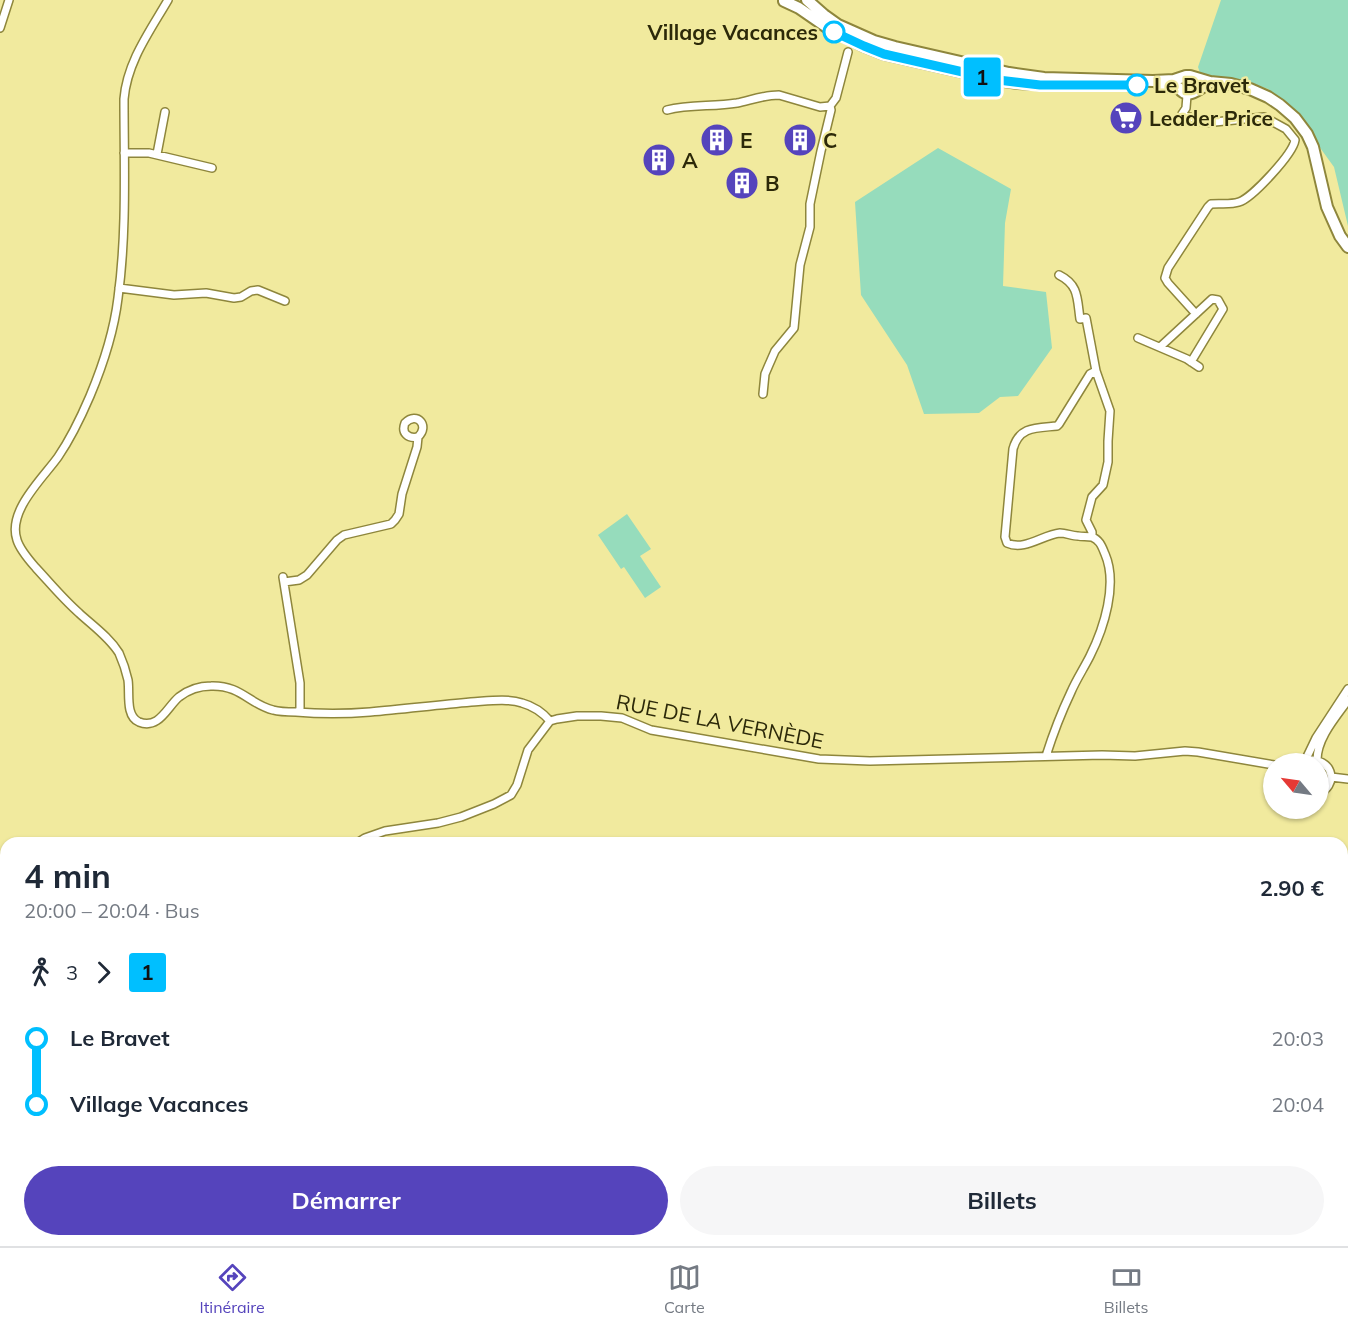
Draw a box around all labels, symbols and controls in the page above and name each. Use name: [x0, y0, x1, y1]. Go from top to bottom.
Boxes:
place label: Village Vacances: [647, 19, 818, 45]
marker: Village Vacances: [823, 21, 845, 43]
line badge: 1: [962, 58, 1002, 97]
text: 1: [976, 64, 988, 90]
place label: Le Bravet: [1154, 72, 1249, 98]
marker: Le Bravet: [1126, 74, 1148, 96]
supermarket icon: Leader Price: [1108, 100, 1144, 136]
place label: Leader Price: [1149, 105, 1273, 131]
building icon: E: [699, 122, 735, 158]
building icon: C: [782, 122, 818, 158]
place label: E: [740, 127, 753, 153]
place label: C: [823, 127, 837, 153]
building icon: A: [641, 142, 677, 178]
place label: A: [682, 147, 698, 173]
building icon: B: [724, 165, 760, 201]
place label: B: [765, 170, 780, 196]
street label: RUE DE LA VERNÈDE: [614, 688, 826, 754]
north arrow: [1263, 753, 1329, 819]
map controls: [1263, 753, 1329, 819]
text: 4 min: [24, 855, 111, 896]
text: 2.90 €: [1260, 874, 1324, 902]
text: 20:00 – 20:04 · Bus: [24, 898, 200, 923]
icon: walk: [24, 956, 57, 989]
icon: forward: [87, 956, 120, 989]
text: 1: [141, 959, 154, 985]
text: 3: [66, 960, 78, 985]
text: Le Bravet: [70, 1024, 170, 1052]
text: 20:03: [1271, 1026, 1324, 1051]
text: Village Vacances: [70, 1090, 249, 1118]
text: 20:04: [1271, 1092, 1324, 1117]
button: Démarrer: [24, 1166, 668, 1235]
button: Billets: [680, 1166, 1324, 1235]
tab: Itinéraire: [200, 1261, 265, 1317]
tab: Carte: [664, 1261, 705, 1317]
tab: Billets: [1104, 1261, 1148, 1317]

